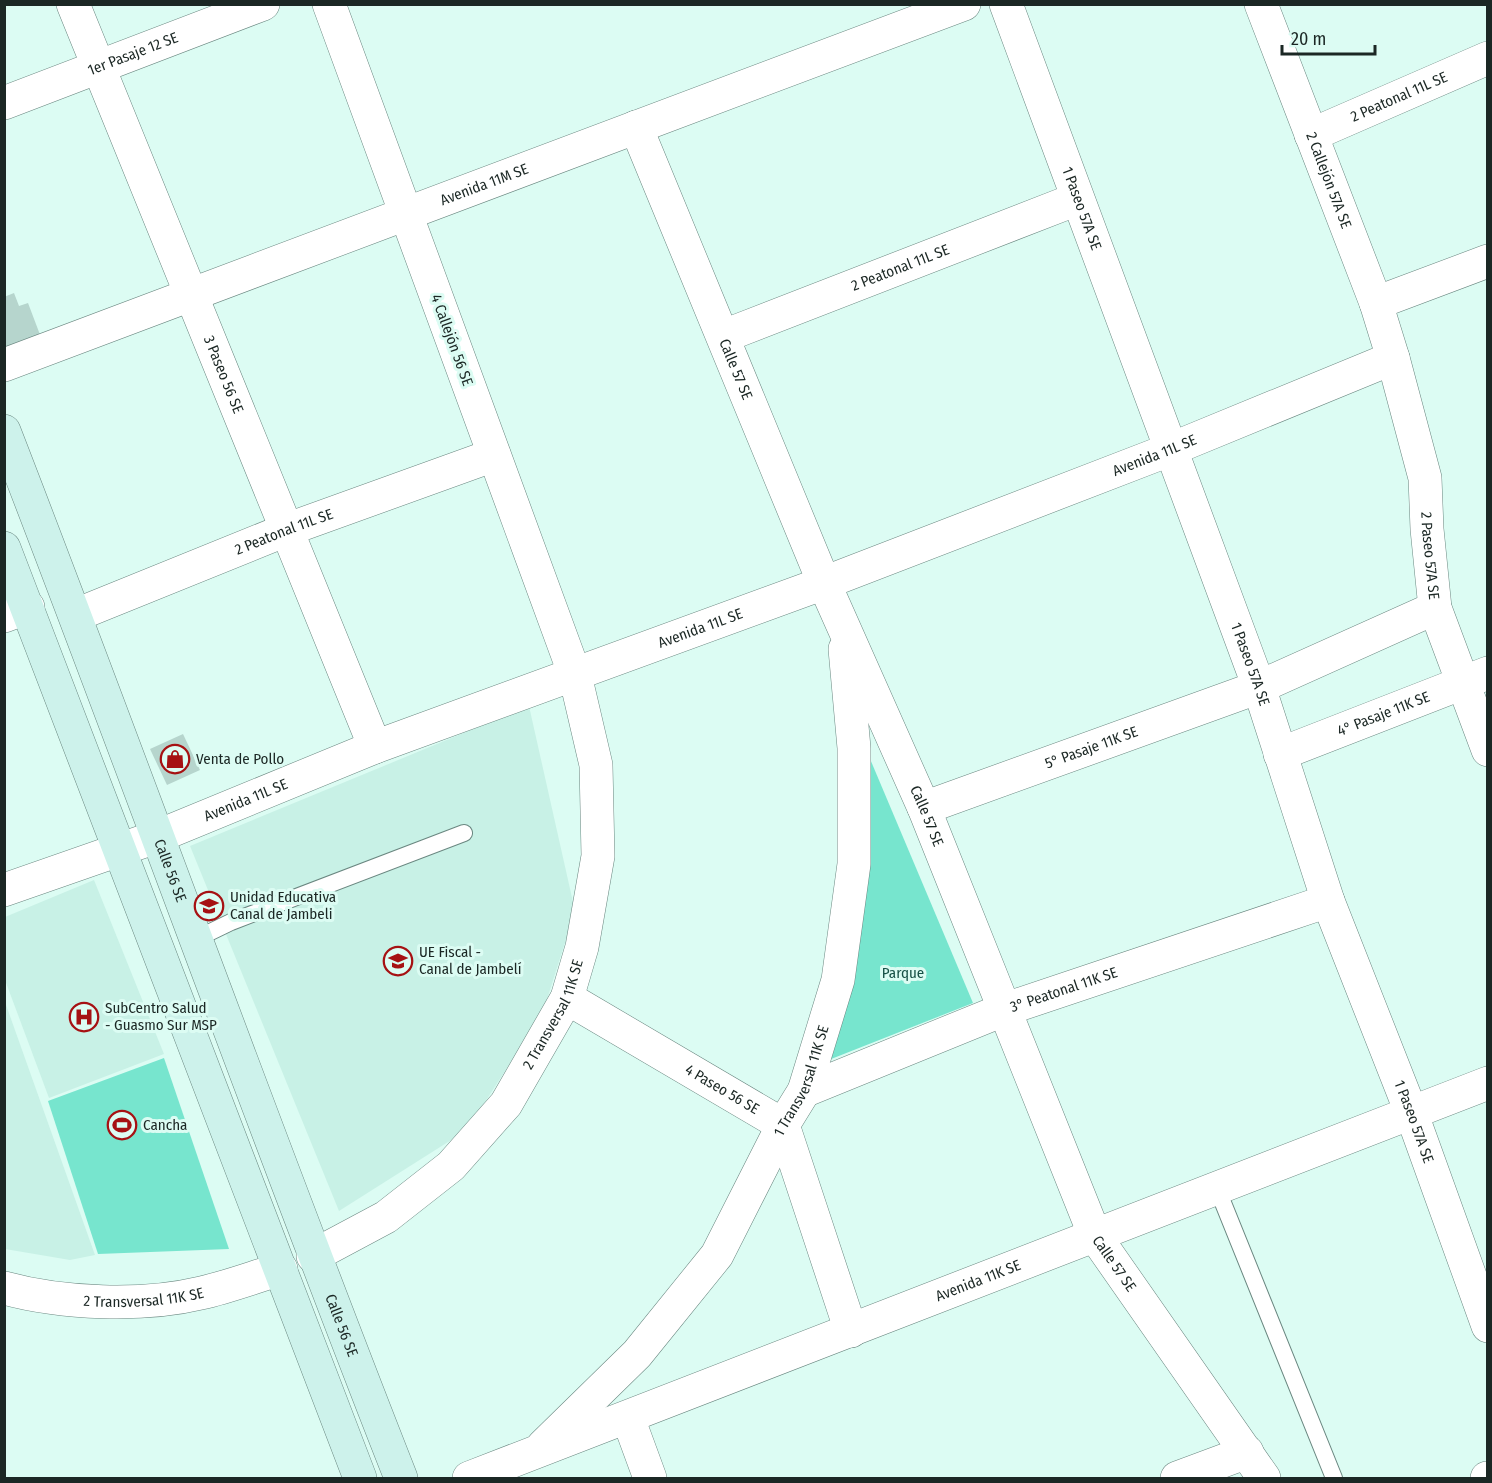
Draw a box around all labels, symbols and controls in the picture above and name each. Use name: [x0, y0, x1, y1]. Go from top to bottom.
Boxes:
scale bar: [1282, 18, 1375, 56]
street label: 1er Pasaje 12 SE: [85, 28, 181, 79]
text: 20 m: [1291, 28, 1326, 50]
street label: 2 Peatonal 11L SE: [1348, 68, 1450, 126]
street label: 2 Callejón 57A SE: [1302, 130, 1355, 231]
street label: Avenida 11M SE: [438, 160, 531, 209]
street label: 1 Paseo 57A SE: [1058, 164, 1105, 252]
street label: 2 Peatonal 11L SE: [849, 240, 952, 295]
street label: 4 Callejón 56 SE: [427, 292, 477, 388]
street label: 3 Paseo 56 SE: [200, 333, 247, 416]
street label: Calle 57 SE: [715, 336, 756, 402]
street label: Avenida 11L SE: [1110, 431, 1199, 480]
street label: 2 Peatonal 11L SE: [232, 505, 335, 559]
street label: 2 Paseo 57A SE: [1417, 512, 1443, 600]
street label: Avenida 11L SE: [655, 605, 745, 652]
street label: 1 Paseo 57A SE: [1227, 620, 1273, 708]
street label: 4° Pasaje 11K SE: [1335, 688, 1432, 740]
street label: 5° Pasaje 11K SE: [1043, 723, 1140, 773]
shop icon: Venta de Pollo: [159, 743, 191, 775]
place label: Venta de Pollo: [196, 750, 284, 768]
street label: Avenida 11L SE: [201, 775, 290, 825]
street label: Calle 57 SE: [906, 783, 947, 849]
street label: Calle 56 SE: [150, 837, 190, 905]
place label: Unidad Educativa Canal de Jambeli: [230, 888, 336, 923]
school or university icon: Unidad Educativa Canal de Jambeli: [193, 890, 225, 922]
place label: UE Fiscal - Canal de Jambelí: [419, 943, 522, 978]
school or university icon: UE Fiscal - Canal de Jambelí: [382, 945, 414, 977]
street label: 2 Transversal 11K SE: [519, 957, 587, 1073]
street label: 3° Peatonal 11K SE: [1008, 963, 1120, 1016]
park label: Parque: [882, 964, 924, 982]
place label: SubCentro Salud - Guasmo Sur MSP: [105, 999, 217, 1034]
hospital icon: SubCentro Salud - Guasmo Sur MSP: [68, 1001, 100, 1033]
street label: 1 Transversal 11K SE: [770, 1023, 833, 1139]
street label: 4 Paseo 56 SE: [682, 1061, 762, 1118]
street label: 1 Paseo 57A SE: [1390, 1078, 1438, 1165]
sports icon: Cancha: [106, 1109, 138, 1141]
place label: Cancha: [143, 1116, 187, 1134]
street label: Calle 57 SE: [1089, 1232, 1140, 1295]
street label: Avenida 11K SE: [933, 1256, 1023, 1305]
street label: 2 Transversal 11K SE: [83, 1284, 205, 1311]
street label: Calle 56 SE: [321, 1291, 362, 1359]

